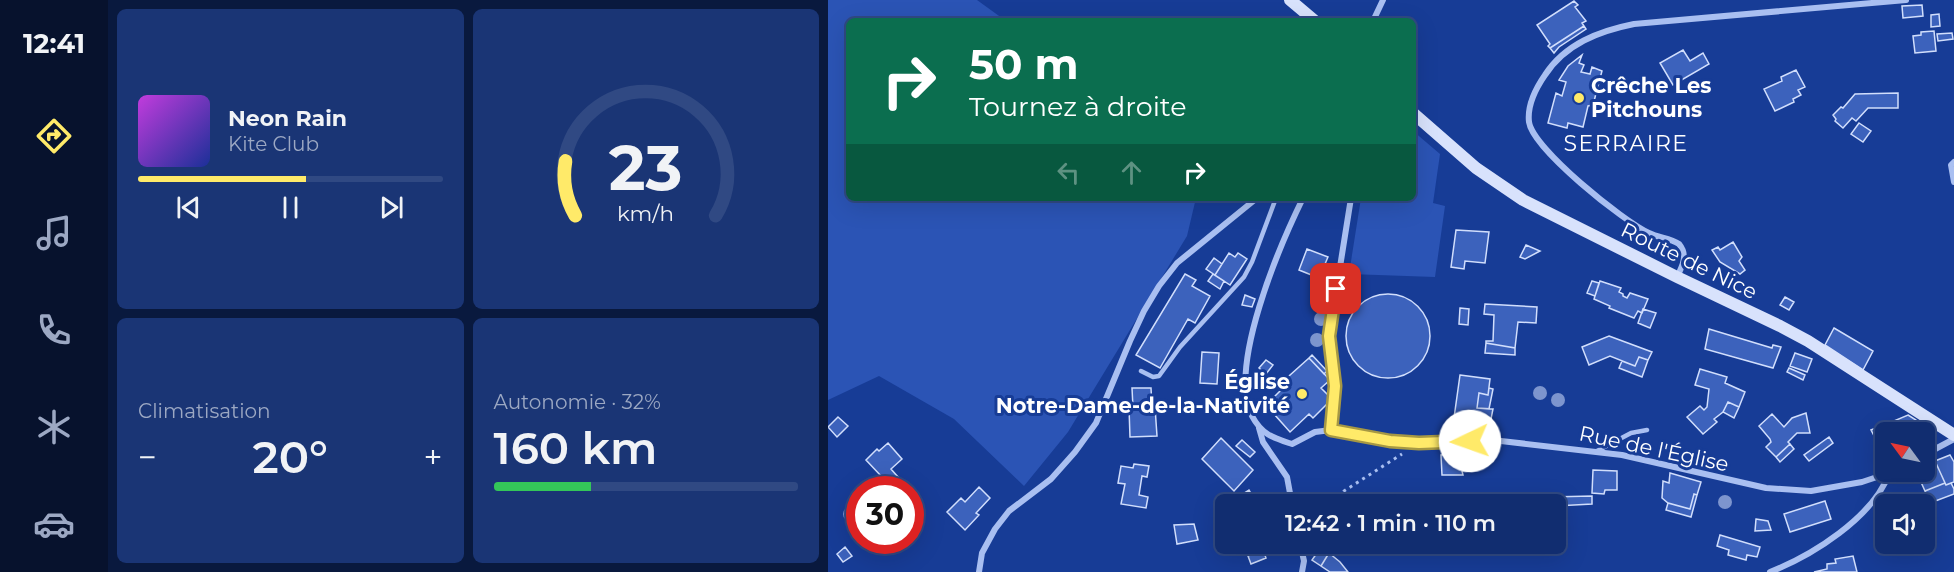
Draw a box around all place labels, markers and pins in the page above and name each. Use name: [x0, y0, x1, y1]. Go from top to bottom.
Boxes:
place label: Crêche Les Pitchouns: [1591, 73, 1711, 122]
marker: Crêche Les Pitchouns: [1572, 91, 1586, 105]
pin: [1310, 263, 1361, 314]
place label: Église Notre-Dame-de-la-Nativité: [996, 369, 1290, 418]
marker: Église Notre-Dame-de-la-Nativité: [1295, 387, 1309, 401]

